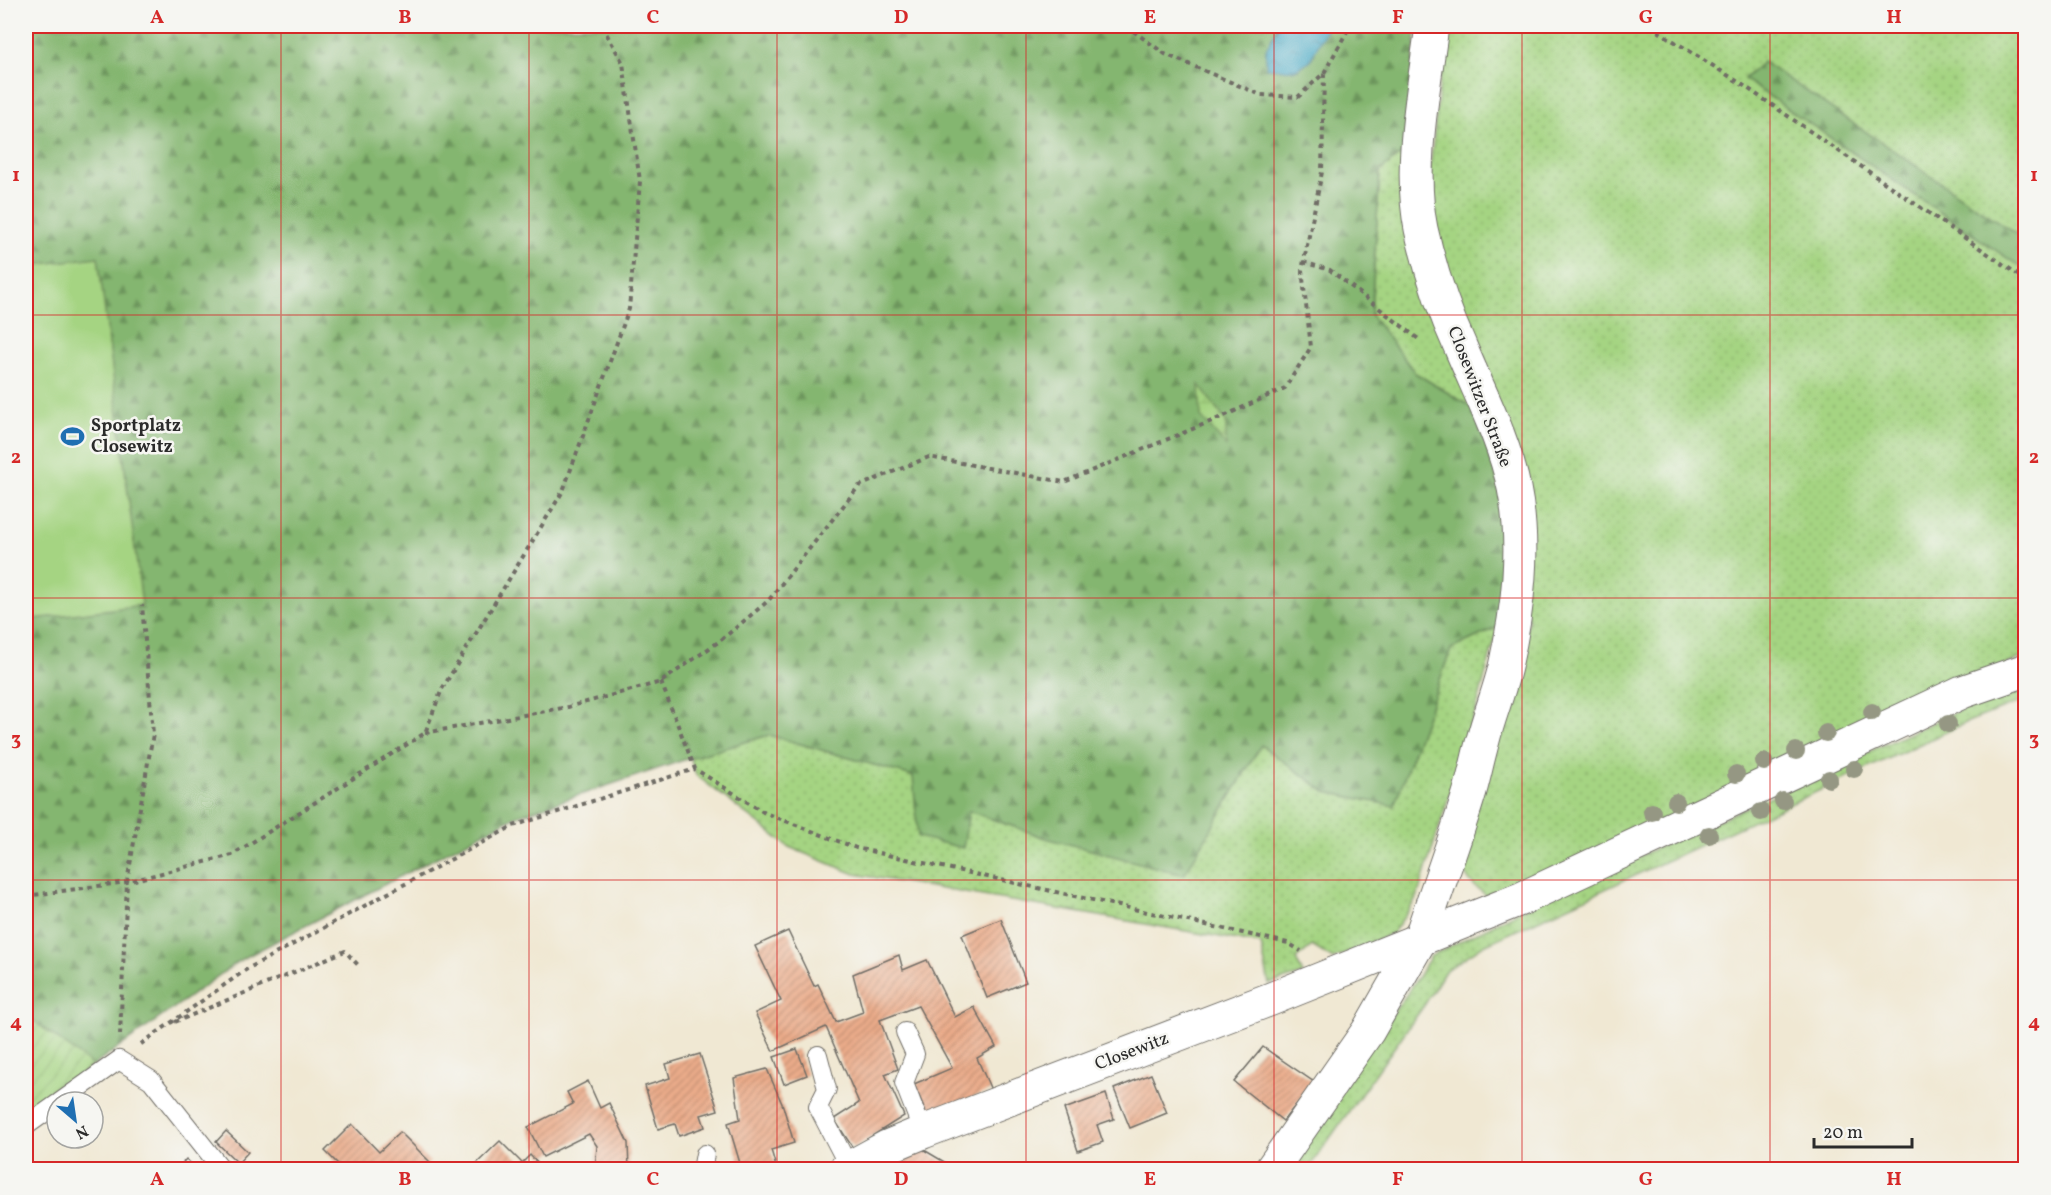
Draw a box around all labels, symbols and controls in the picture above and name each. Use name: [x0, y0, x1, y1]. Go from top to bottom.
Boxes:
text: A: [150, 4, 164, 32]
text: B: [398, 4, 412, 32]
text: C: [647, 4, 660, 32]
text: D: [894, 4, 908, 32]
text: E: [1144, 4, 1156, 32]
text: F: [1392, 4, 1404, 32]
text: G: [1639, 4, 1653, 32]
text: H: [1886, 4, 1902, 32]
text: 1: [12, 162, 20, 190]
text: 1: [2030, 162, 2038, 190]
street label: Closewitzer Straße: [1441, 323, 1517, 471]
place label: Sportplatz Closewitz: [91, 414, 181, 460]
sports icon: Sportplatz Closewitz: [60, 423, 86, 449]
text: 2: [11, 444, 21, 472]
text: 2: [2029, 444, 2039, 472]
text: 3: [11, 726, 21, 754]
text: 3: [2029, 726, 2039, 754]
text: 4: [10, 1009, 22, 1037]
text: 4: [2028, 1009, 2040, 1037]
street label: Closewitz: [1091, 1026, 1173, 1078]
north arrow: [45, 1090, 105, 1150]
scale bar: [1814, 1111, 1912, 1149]
text: N: [71, 1119, 92, 1144]
text: 20 m: [1823, 1121, 1863, 1146]
text: A: [150, 1166, 164, 1194]
text: B: [398, 1166, 412, 1194]
text: C: [647, 1166, 660, 1194]
text: D: [894, 1166, 908, 1194]
text: E: [1144, 1166, 1156, 1194]
text: F: [1392, 1166, 1404, 1194]
text: G: [1639, 1166, 1653, 1194]
text: H: [1886, 1166, 1902, 1194]

